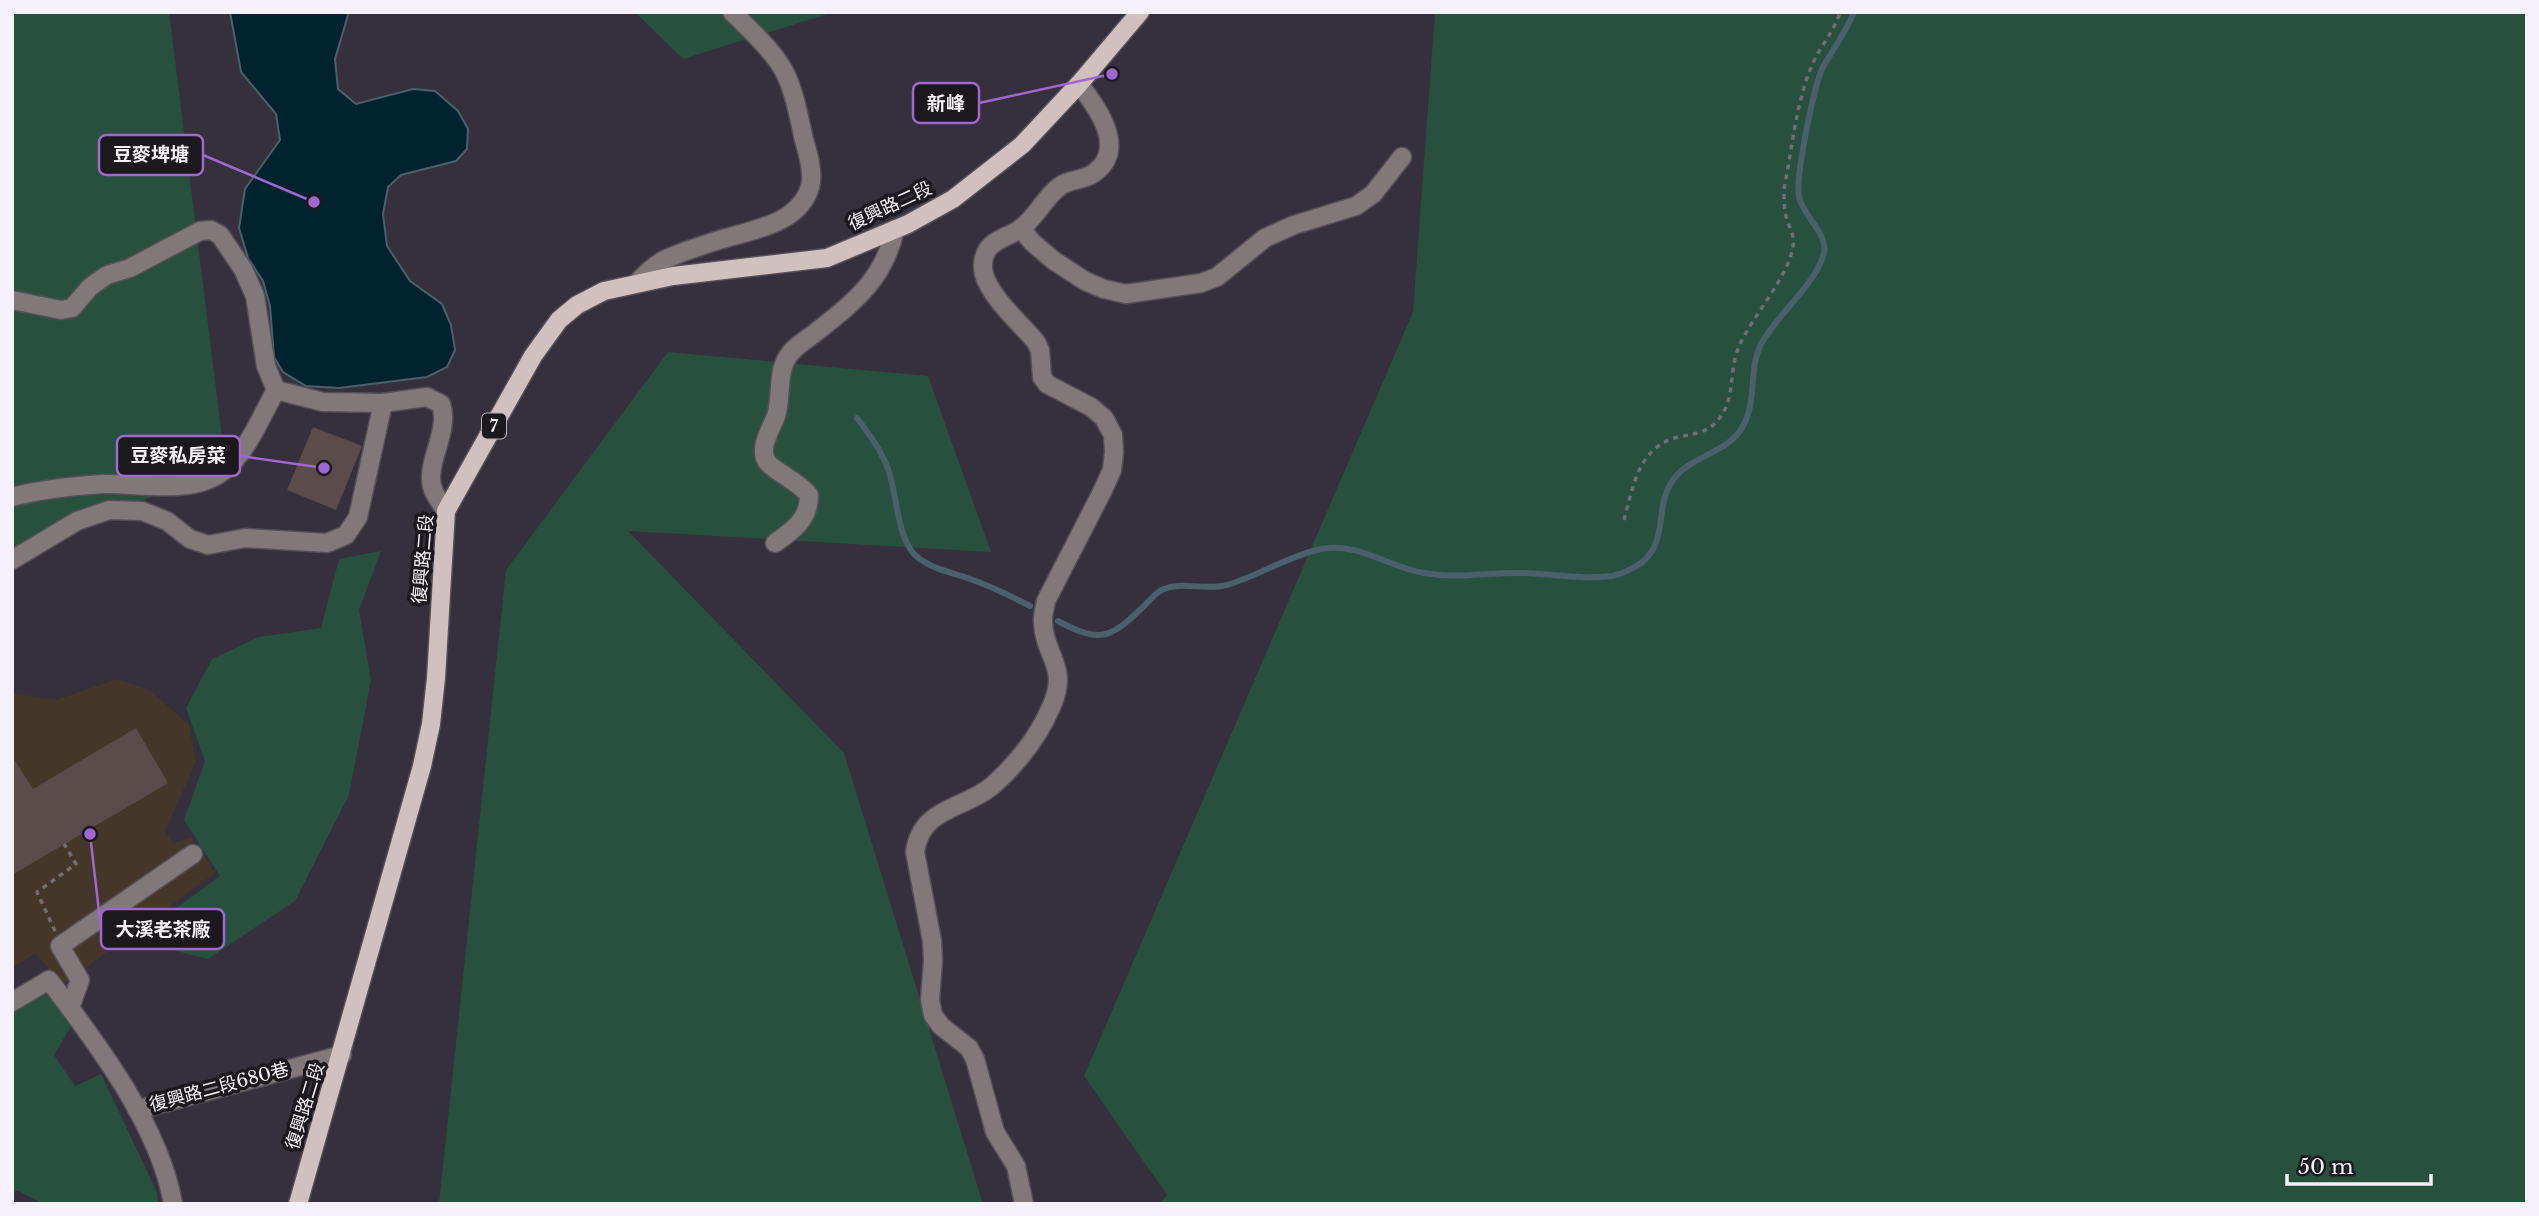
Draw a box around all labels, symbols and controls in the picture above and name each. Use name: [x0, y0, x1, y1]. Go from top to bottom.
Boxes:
callout: 新峰: [913, 83, 979, 123]
text: 新峰: [927, 92, 965, 115]
callout: 豆麥埤塘: [99, 135, 203, 175]
text: 豆麥埤塘: [113, 143, 189, 166]
street label: 復興路二段: [845, 177, 935, 235]
road number: 7: [482, 414, 506, 438]
callout: 豆麥私房菜: [117, 436, 240, 476]
text: 豆麥私房菜: [130, 444, 226, 467]
street label: 復興路二段: [408, 513, 438, 605]
callout: 大溪老茶廠: [101, 909, 224, 949]
text: 大溪老茶廠: [115, 918, 211, 941]
street label: 復興路二段680巷: [147, 1058, 291, 1116]
street label: 復興路二段: [281, 1060, 329, 1152]
scale bar: [2287, 1142, 2430, 1186]
text: 50 m: [2298, 1154, 2354, 1180]

